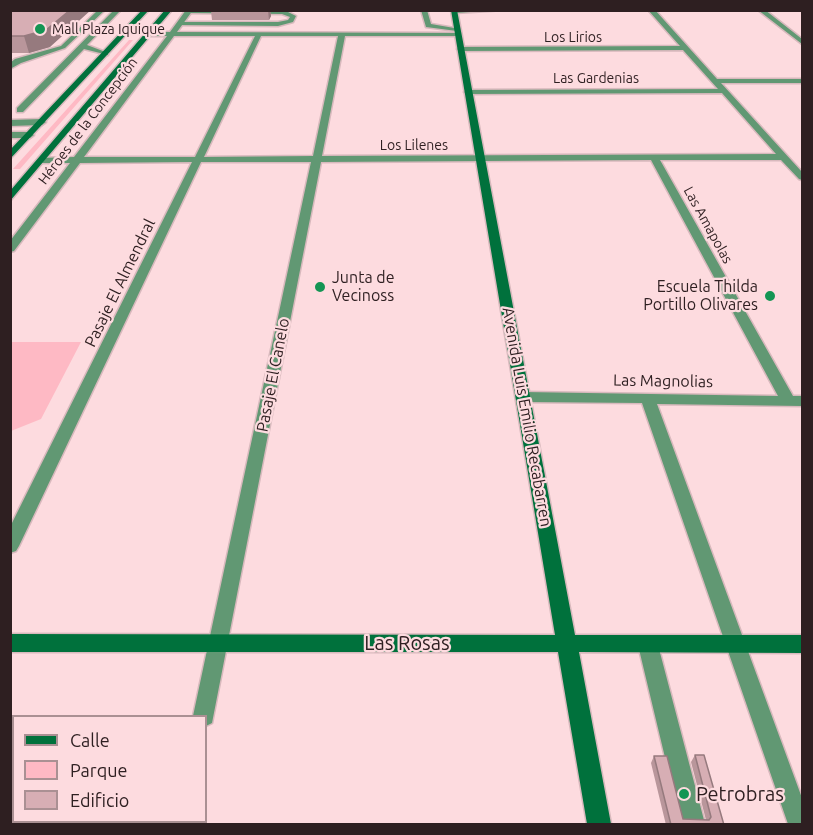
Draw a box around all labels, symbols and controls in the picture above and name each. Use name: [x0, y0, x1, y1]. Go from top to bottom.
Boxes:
place label: Mall Plaza Iquique: [52, 21, 165, 37]
marker: Mall Plaza Iquique: [33, 22, 47, 36]
street label: Los Lirios: [544, 29, 602, 45]
street label: Héroes de la Concepción: [35, 54, 141, 188]
street label: Las Gardenias: [553, 70, 639, 86]
street label: Los Lilenes: [380, 137, 448, 153]
street label: Las Amapolas: [680, 184, 736, 266]
street label: Pasaje El Almendral: [81, 216, 159, 350]
place label: Junta de Vecinoss: [332, 268, 394, 306]
place label: Escuela Thilda Portillo Olivares: [643, 277, 758, 315]
marker: Junta de Vecinoss: [313, 280, 327, 294]
marker: Escuela Thilda Portillo Olivares: [763, 289, 777, 303]
street label: Avenida Luis Emilio Recabarren: [498, 306, 556, 528]
street label: Pasaje El Canelo: [253, 316, 293, 434]
street label: Las Magnolias: [613, 371, 713, 391]
street label: Las Rosas: [364, 631, 450, 655]
legend: [12, 715, 207, 823]
text: Calle: [70, 730, 110, 750]
text: Parque: [70, 760, 127, 780]
place label: Petrobras: [696, 782, 784, 806]
marker: Petrobras: [677, 787, 691, 801]
text: Edificio: [70, 790, 129, 810]

